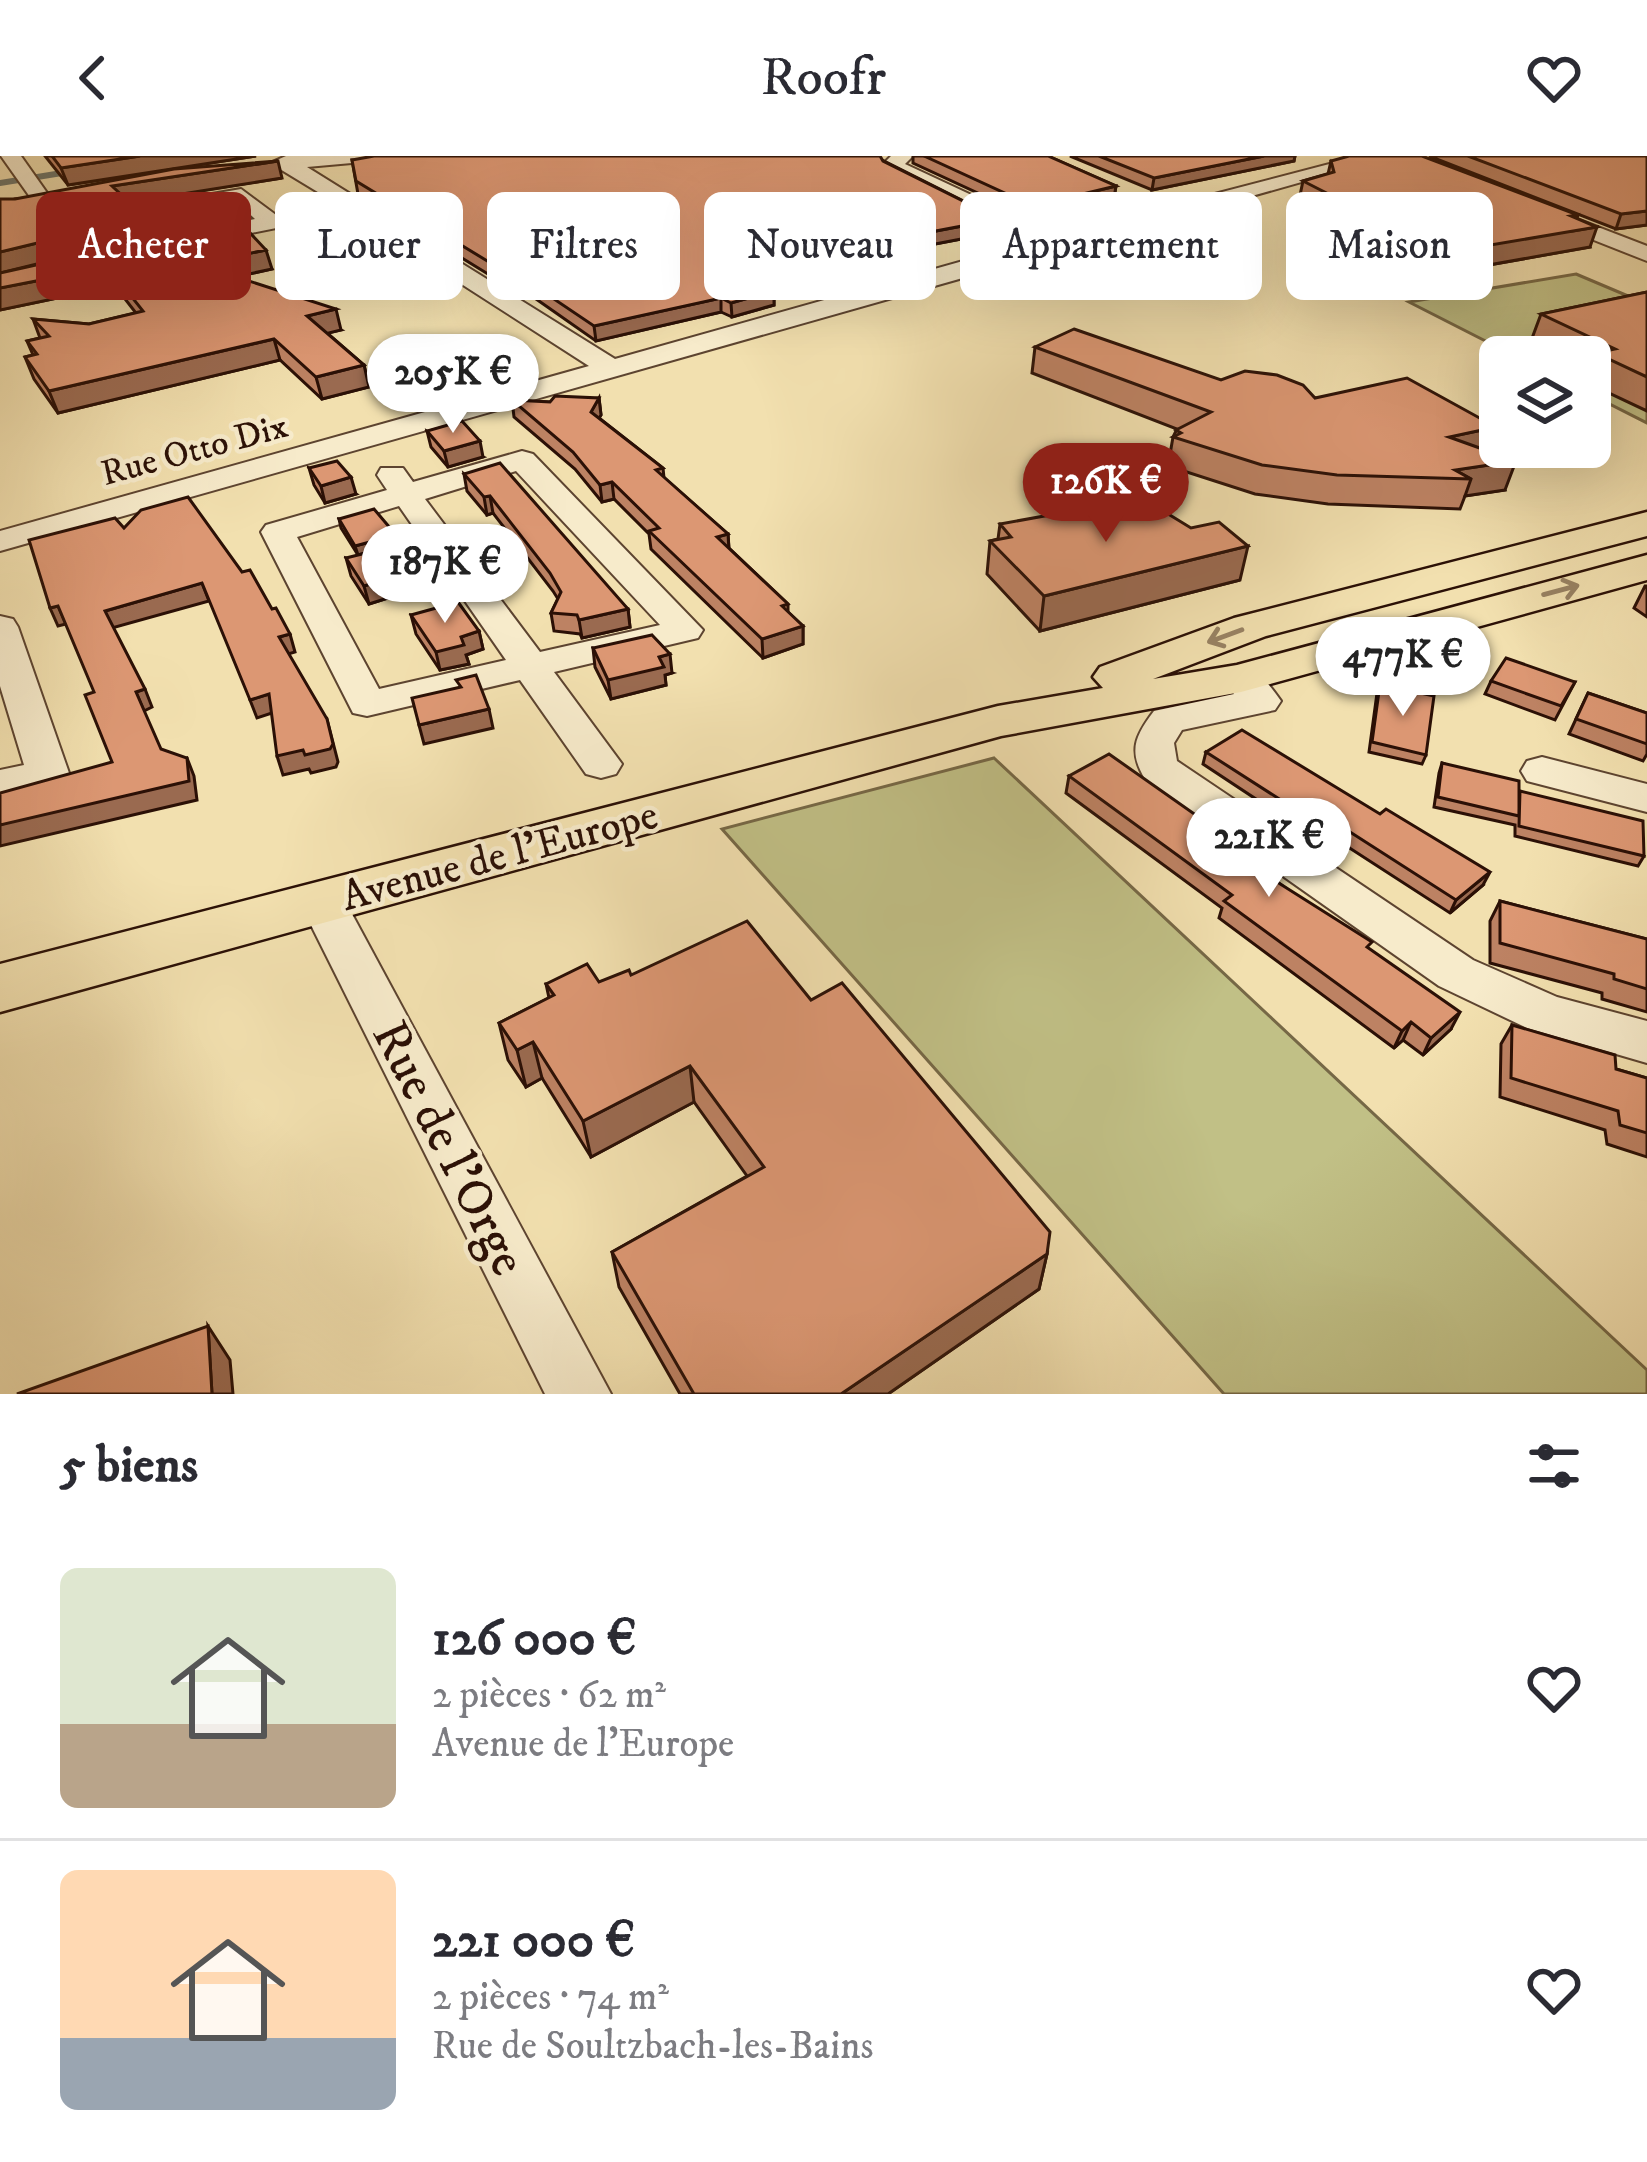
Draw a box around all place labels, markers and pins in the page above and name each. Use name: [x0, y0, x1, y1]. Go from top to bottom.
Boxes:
pin: 205K €: [355, 334, 551, 436]
pin: 126K €: [1008, 443, 1204, 545]
pin: 187K €: [347, 524, 543, 626]
pin: 477K €: [1305, 617, 1501, 719]
pin: 221K €: [1171, 798, 1367, 900]

